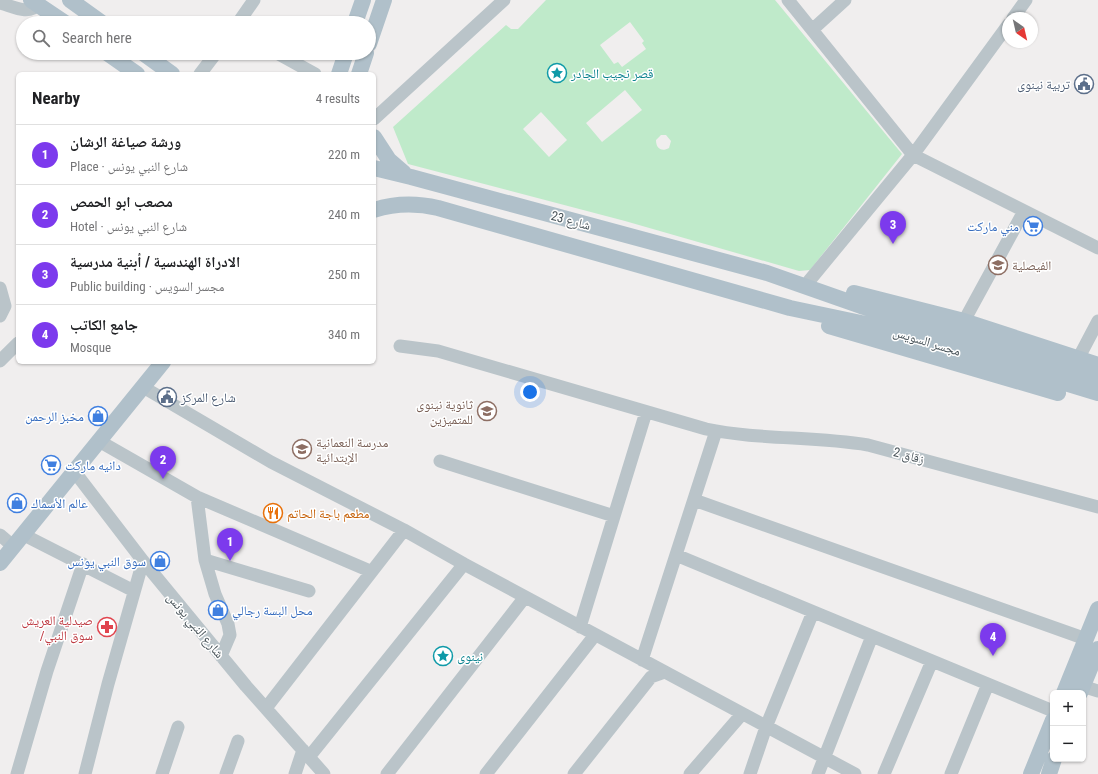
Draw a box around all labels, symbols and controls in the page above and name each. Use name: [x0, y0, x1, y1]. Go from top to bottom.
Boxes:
north arrow: [1002, 12, 1038, 48]
search box: [16, 16, 376, 60]
icon: search: [30, 27, 52, 49]
text: Search here: [62, 29, 132, 47]
place icon: قصر نجيب الجادر: [546, 62, 568, 84]
place label: قصر نجيب الجادر: [570, 66, 654, 82]
public building icon: تربية نينوى: [1073, 73, 1095, 95]
place label: تربية نينوى: [1017, 77, 1070, 93]
text: Nearby: [32, 88, 80, 108]
text: 4 results: [316, 91, 360, 106]
text: ورشة صياغة الرشان: [70, 133, 181, 151]
text: 1: [42, 147, 48, 162]
text: 220 m: [328, 147, 360, 162]
text: Place · شارع النبي يونس: [70, 159, 188, 174]
text: مصعب ابو الحمص: [70, 193, 173, 211]
text: 2: [42, 207, 48, 222]
text: 240 m: [328, 207, 360, 222]
street label: شارع 23: [549, 208, 592, 235]
pin: 3: [880, 211, 906, 244]
supermarket icon: مني ماركت: [1022, 215, 1044, 237]
text: Hotel · شارع النبي يونس: [70, 219, 187, 234]
place label: مني ماركت: [967, 219, 1019, 237]
text: الادراة الهندسية / أبنية مدرسية: [70, 253, 240, 271]
school or university icon: الفيصلية: [987, 254, 1009, 276]
place label: الفيصلية: [1012, 258, 1051, 273]
text: 3: [42, 267, 48, 282]
text: 250 m: [328, 267, 360, 282]
text: Public building · مجسر السويس: [70, 279, 224, 294]
text: جامع الكاتب: [70, 316, 138, 334]
street label: مجسر السويس: [891, 324, 962, 360]
text: 4: [42, 327, 48, 342]
text: 340 m: [328, 327, 360, 342]
text: Mosque: [70, 340, 111, 355]
your location: [520, 382, 540, 402]
public building icon: شارع المركز: [156, 386, 178, 408]
place label: شارع المركز: [180, 390, 236, 407]
place label: ثانوية نينوى للمتميزين: [416, 397, 473, 428]
school or university icon: ثانوية نينوى للمتميزين: [476, 400, 498, 422]
shop icon: مخبز الرحمن: [87, 405, 109, 427]
place label: مخبز الرحمن: [25, 409, 84, 425]
place label: مدرسة النعمانية الإبتدائية: [316, 435, 388, 465]
school or university icon: مدرسة النعمانية الإبتدائية: [291, 438, 313, 460]
street label: زقاق 2: [891, 444, 926, 468]
pin: 2: [150, 446, 176, 479]
supermarket icon: دانيه ماركت: [40, 454, 62, 476]
place label: دانيه ماركت: [65, 458, 121, 474]
shop icon: عالم الأسماك: [6, 492, 28, 514]
place label: عالم الأسماك: [31, 496, 88, 512]
restaurant icon: مطعم باجة الحاتم: [262, 502, 284, 524]
place label: مطعم باجة الحاتم: [287, 506, 370, 522]
pin: 1: [217, 528, 243, 561]
shop icon: سوق النبي يونس: [149, 550, 171, 572]
place label: سوق النبي يونس: [67, 554, 146, 572]
street label: شارع النبي يونس: [162, 590, 227, 663]
shop icon: محل البسة رجالي: [207, 599, 229, 621]
place label: محل البسة رجالي: [232, 603, 313, 621]
place label: صيدلية العريش /سوق النبي: [21, 613, 93, 646]
pharmacy icon: صيدلية العريش /سوق النبي: [96, 616, 118, 638]
pin: 4: [980, 623, 1006, 656]
place icon: نينوى: [432, 645, 454, 667]
place label: نينوى: [457, 649, 483, 665]
map controls: [1050, 690, 1086, 762]
button: +: [1050, 690, 1086, 726]
button: −: [1050, 726, 1086, 762]

